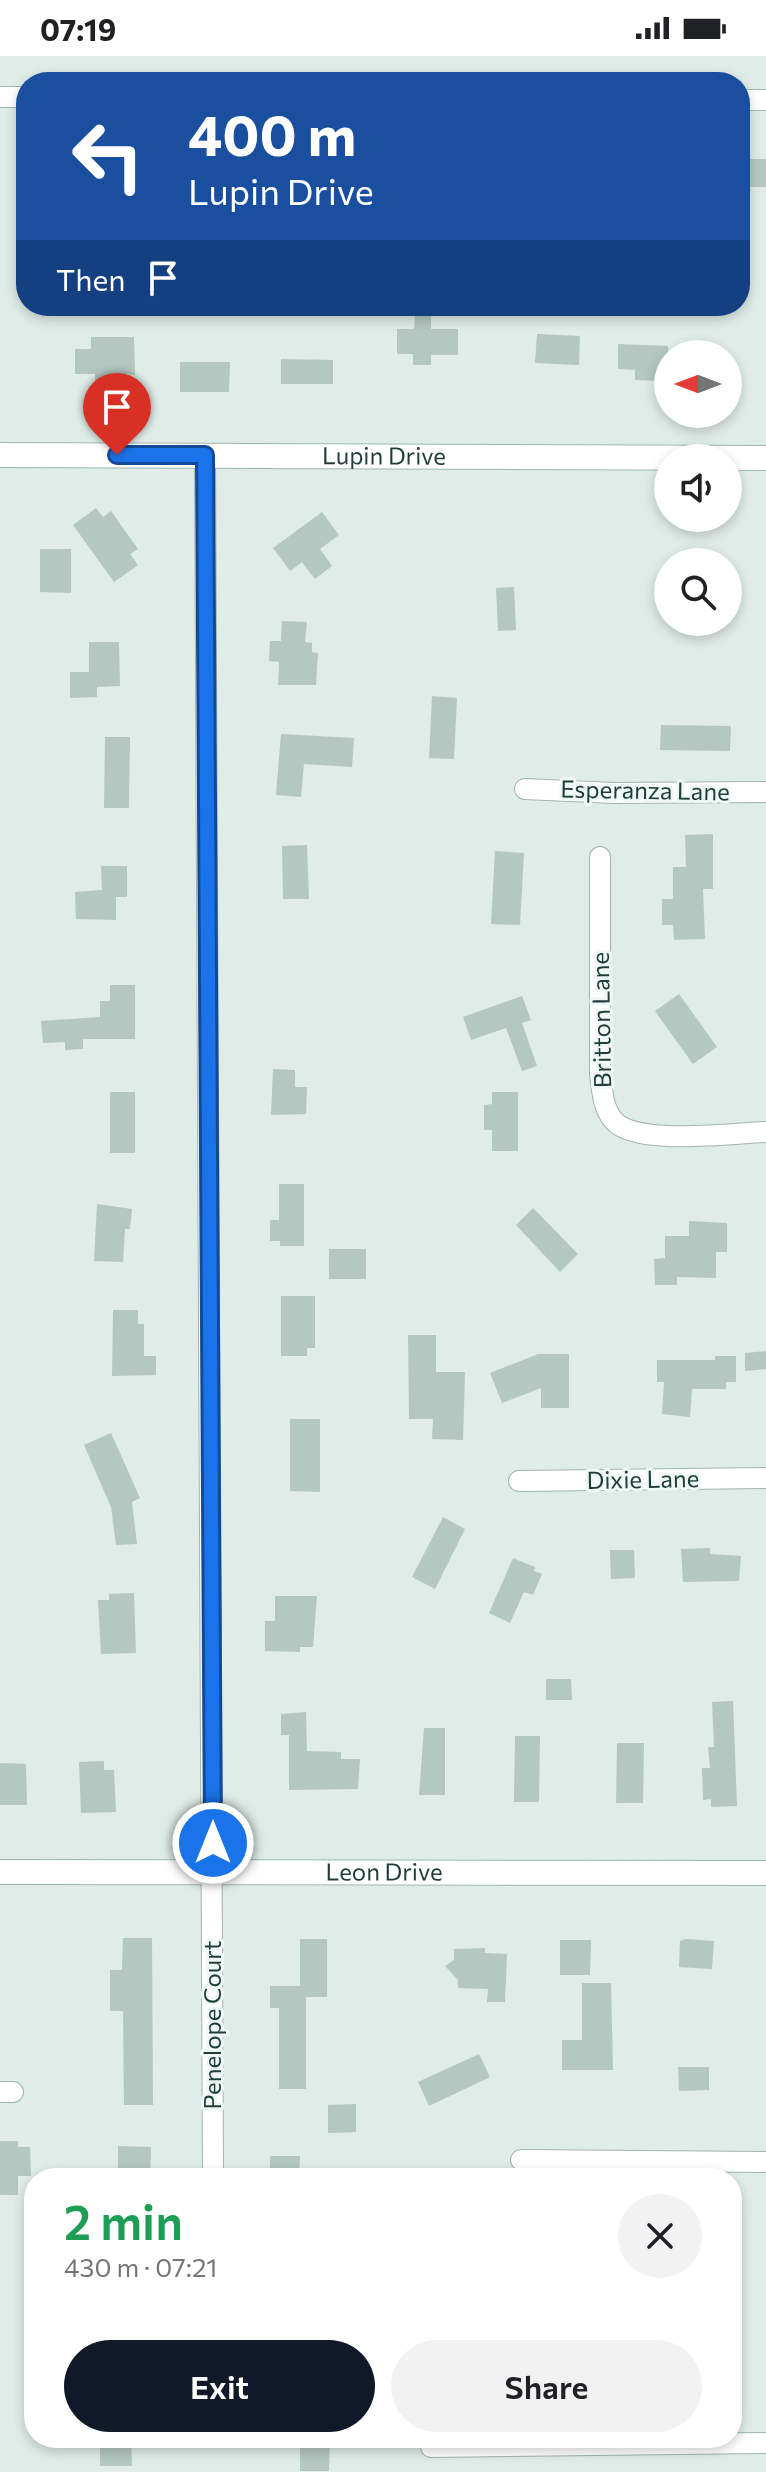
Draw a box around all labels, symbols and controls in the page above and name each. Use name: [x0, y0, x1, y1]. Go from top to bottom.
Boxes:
text: 07:19: [40, 10, 116, 47]
text: 400 m: [188, 99, 356, 168]
icon: left: [56, 104, 160, 208]
text: Lupin Drive: [188, 168, 374, 212]
icon: arrive: [141, 256, 185, 300]
text: Then: [56, 260, 125, 297]
north arrow: [654, 340, 742, 428]
map controls: [654, 340, 742, 636]
pin: [83, 373, 151, 455]
icon: arrive: [95, 385, 139, 429]
street label: Lupin Drive: [322, 440, 446, 470]
button: sound: [654, 444, 742, 532]
button: search: [654, 548, 742, 636]
street label: Esperanza Lane: [560, 774, 730, 805]
street label: Britton Lane: [585, 952, 616, 1088]
street label: Dixie Lane: [586, 1463, 700, 1494]
position arrow: [171, 1801, 255, 1885]
street label: Leon Drive: [325, 1856, 443, 1886]
street label: Penelope Court: [197, 1940, 226, 2110]
text: 2 min: [64, 2191, 183, 2250]
button: close: [618, 2194, 702, 2278]
text: 430 m · 07:21: [64, 2251, 217, 2282]
button: Exit: [64, 2340, 375, 2432]
button: Share: [391, 2340, 702, 2432]

